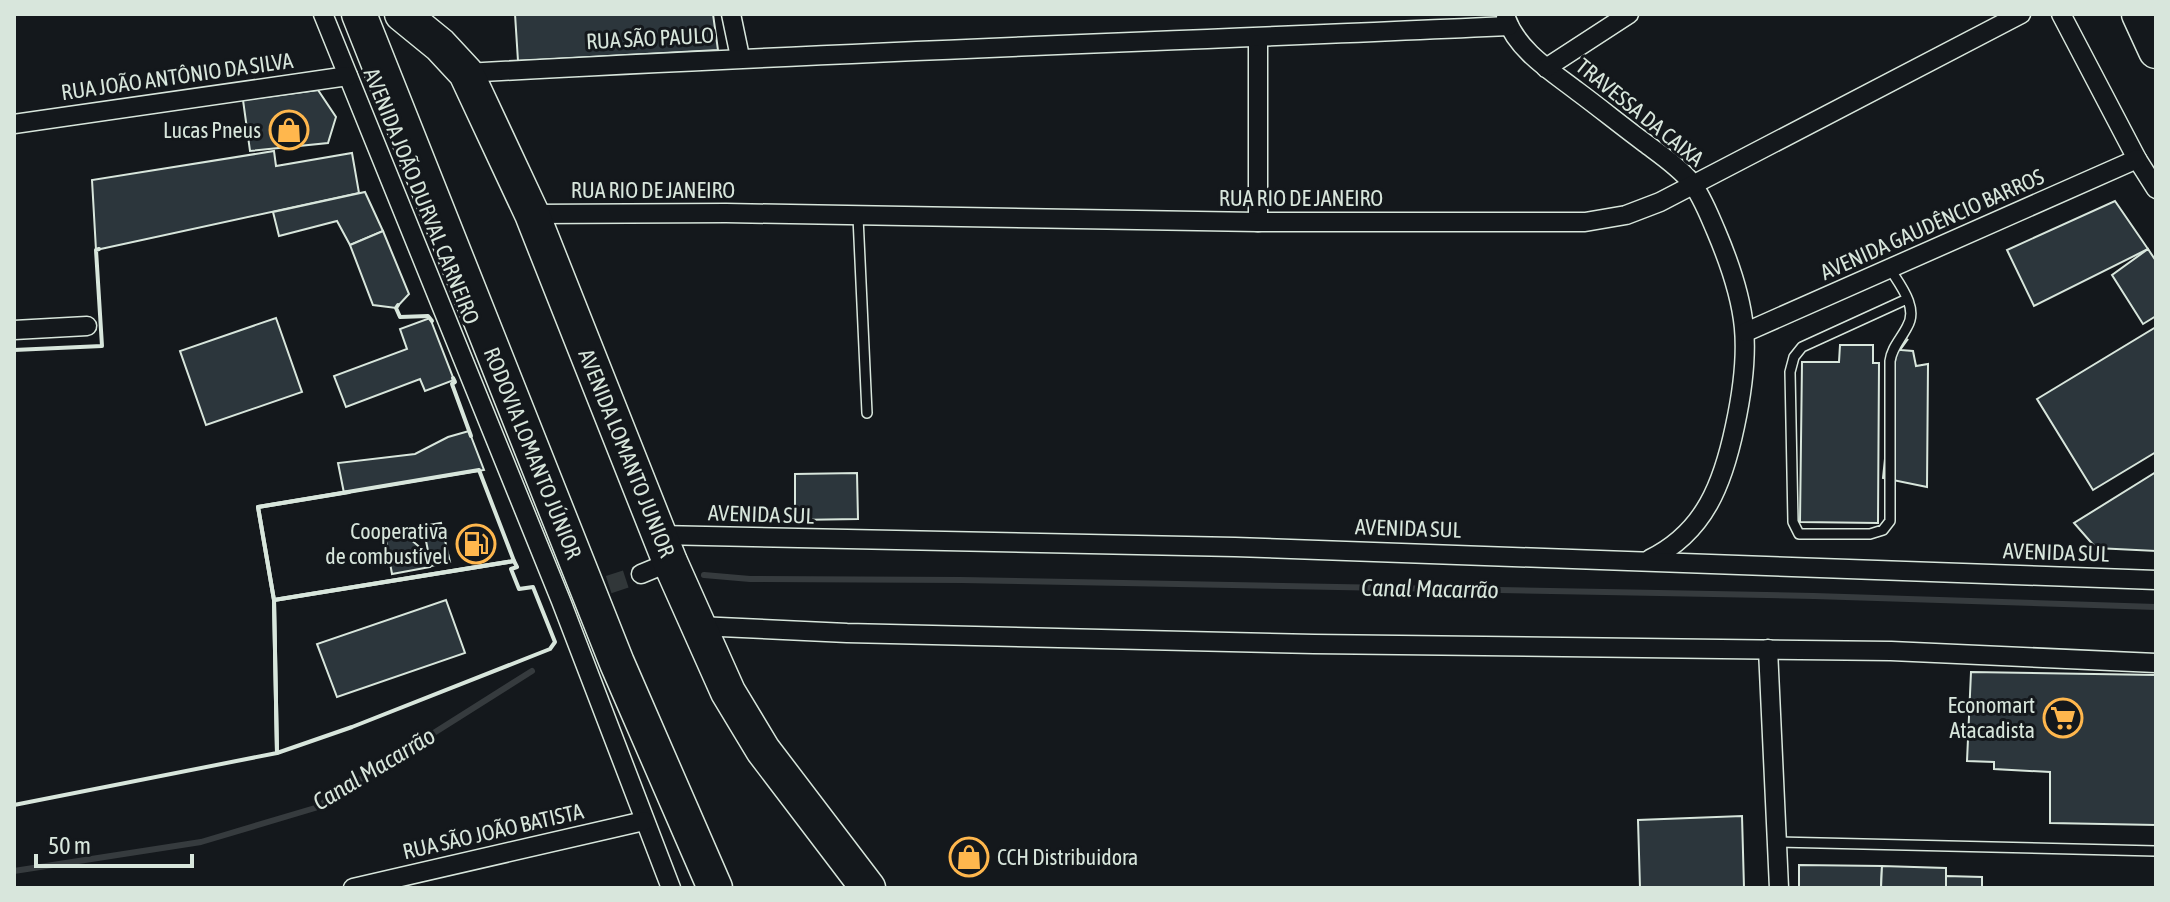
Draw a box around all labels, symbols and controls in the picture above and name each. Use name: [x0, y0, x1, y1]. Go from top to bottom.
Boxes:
street label: RUA SÃO PAULO: [585, 22, 715, 54]
street label: RUA JOÃO ANTÔNIO DA SILVA: [59, 47, 295, 105]
street label: TRAVESSA DA CAIXA: [1571, 53, 1709, 171]
street label: AVENIDA JOÃO DURVAL CARNEIRO: [359, 64, 485, 328]
shop icon: Lucas Pneus: [268, 109, 310, 151]
place label: Lucas Pneus: [163, 117, 261, 143]
street label: AVENIDA GAUDÊNCIO BARROS: [1816, 163, 2048, 285]
street label: RUA RIO DE JANEIRO: [571, 177, 735, 203]
street label: RUA RIO DE JANEIRO: [1219, 185, 1383, 211]
street label: RODOVIA LOMANTO JÚNIOR: [479, 343, 587, 563]
street label: AVENIDA LOMANTO JUNIOR: [573, 345, 681, 561]
street label: AVENIDA SUL: [708, 499, 815, 529]
street label: AVENIDA SUL: [1355, 513, 1462, 543]
place label: Cooperativa de combustível: [325, 518, 448, 569]
fuel station icon: Cooperativa de combustível: [455, 523, 497, 565]
street label: AVENIDA SUL: [2003, 537, 2110, 567]
water label: Canal Macarrão: [1361, 574, 1499, 603]
place label: Economart Atacadista: [1947, 692, 2035, 743]
supermarket icon: Economart Atacadista: [2042, 697, 2084, 739]
water label: Canal Macarrão: [308, 722, 440, 816]
street label: RUA SÃO JOÃO BATISTA: [400, 798, 586, 864]
scale bar: [36, 818, 192, 868]
text: 50 m: [48, 832, 91, 859]
shop icon: CCH Distribuidora: [948, 836, 990, 878]
place label: CCH Distribuidora: [997, 844, 1138, 870]

